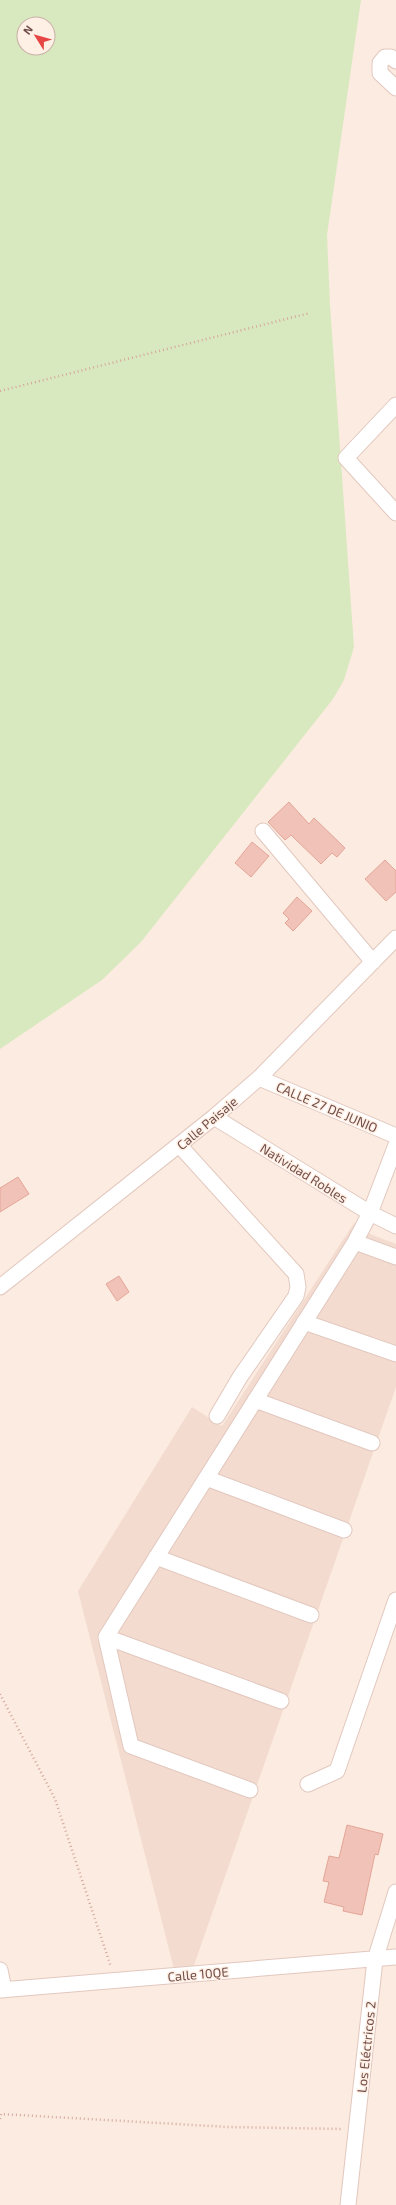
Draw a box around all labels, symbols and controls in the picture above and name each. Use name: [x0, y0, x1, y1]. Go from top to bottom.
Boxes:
north arrow: [16, 16, 56, 56]
text: N: [20, 23, 35, 37]
street label: CALLE 27 DE JUNIO: [274, 1078, 380, 1136]
street label: Calle Paisaje: [173, 1093, 241, 1153]
street label: Natividad Robles: [257, 1140, 351, 1206]
street label: Calle 10QE: [167, 1963, 229, 1985]
street label: Los Eléctricos 2: [353, 2000, 379, 2094]

